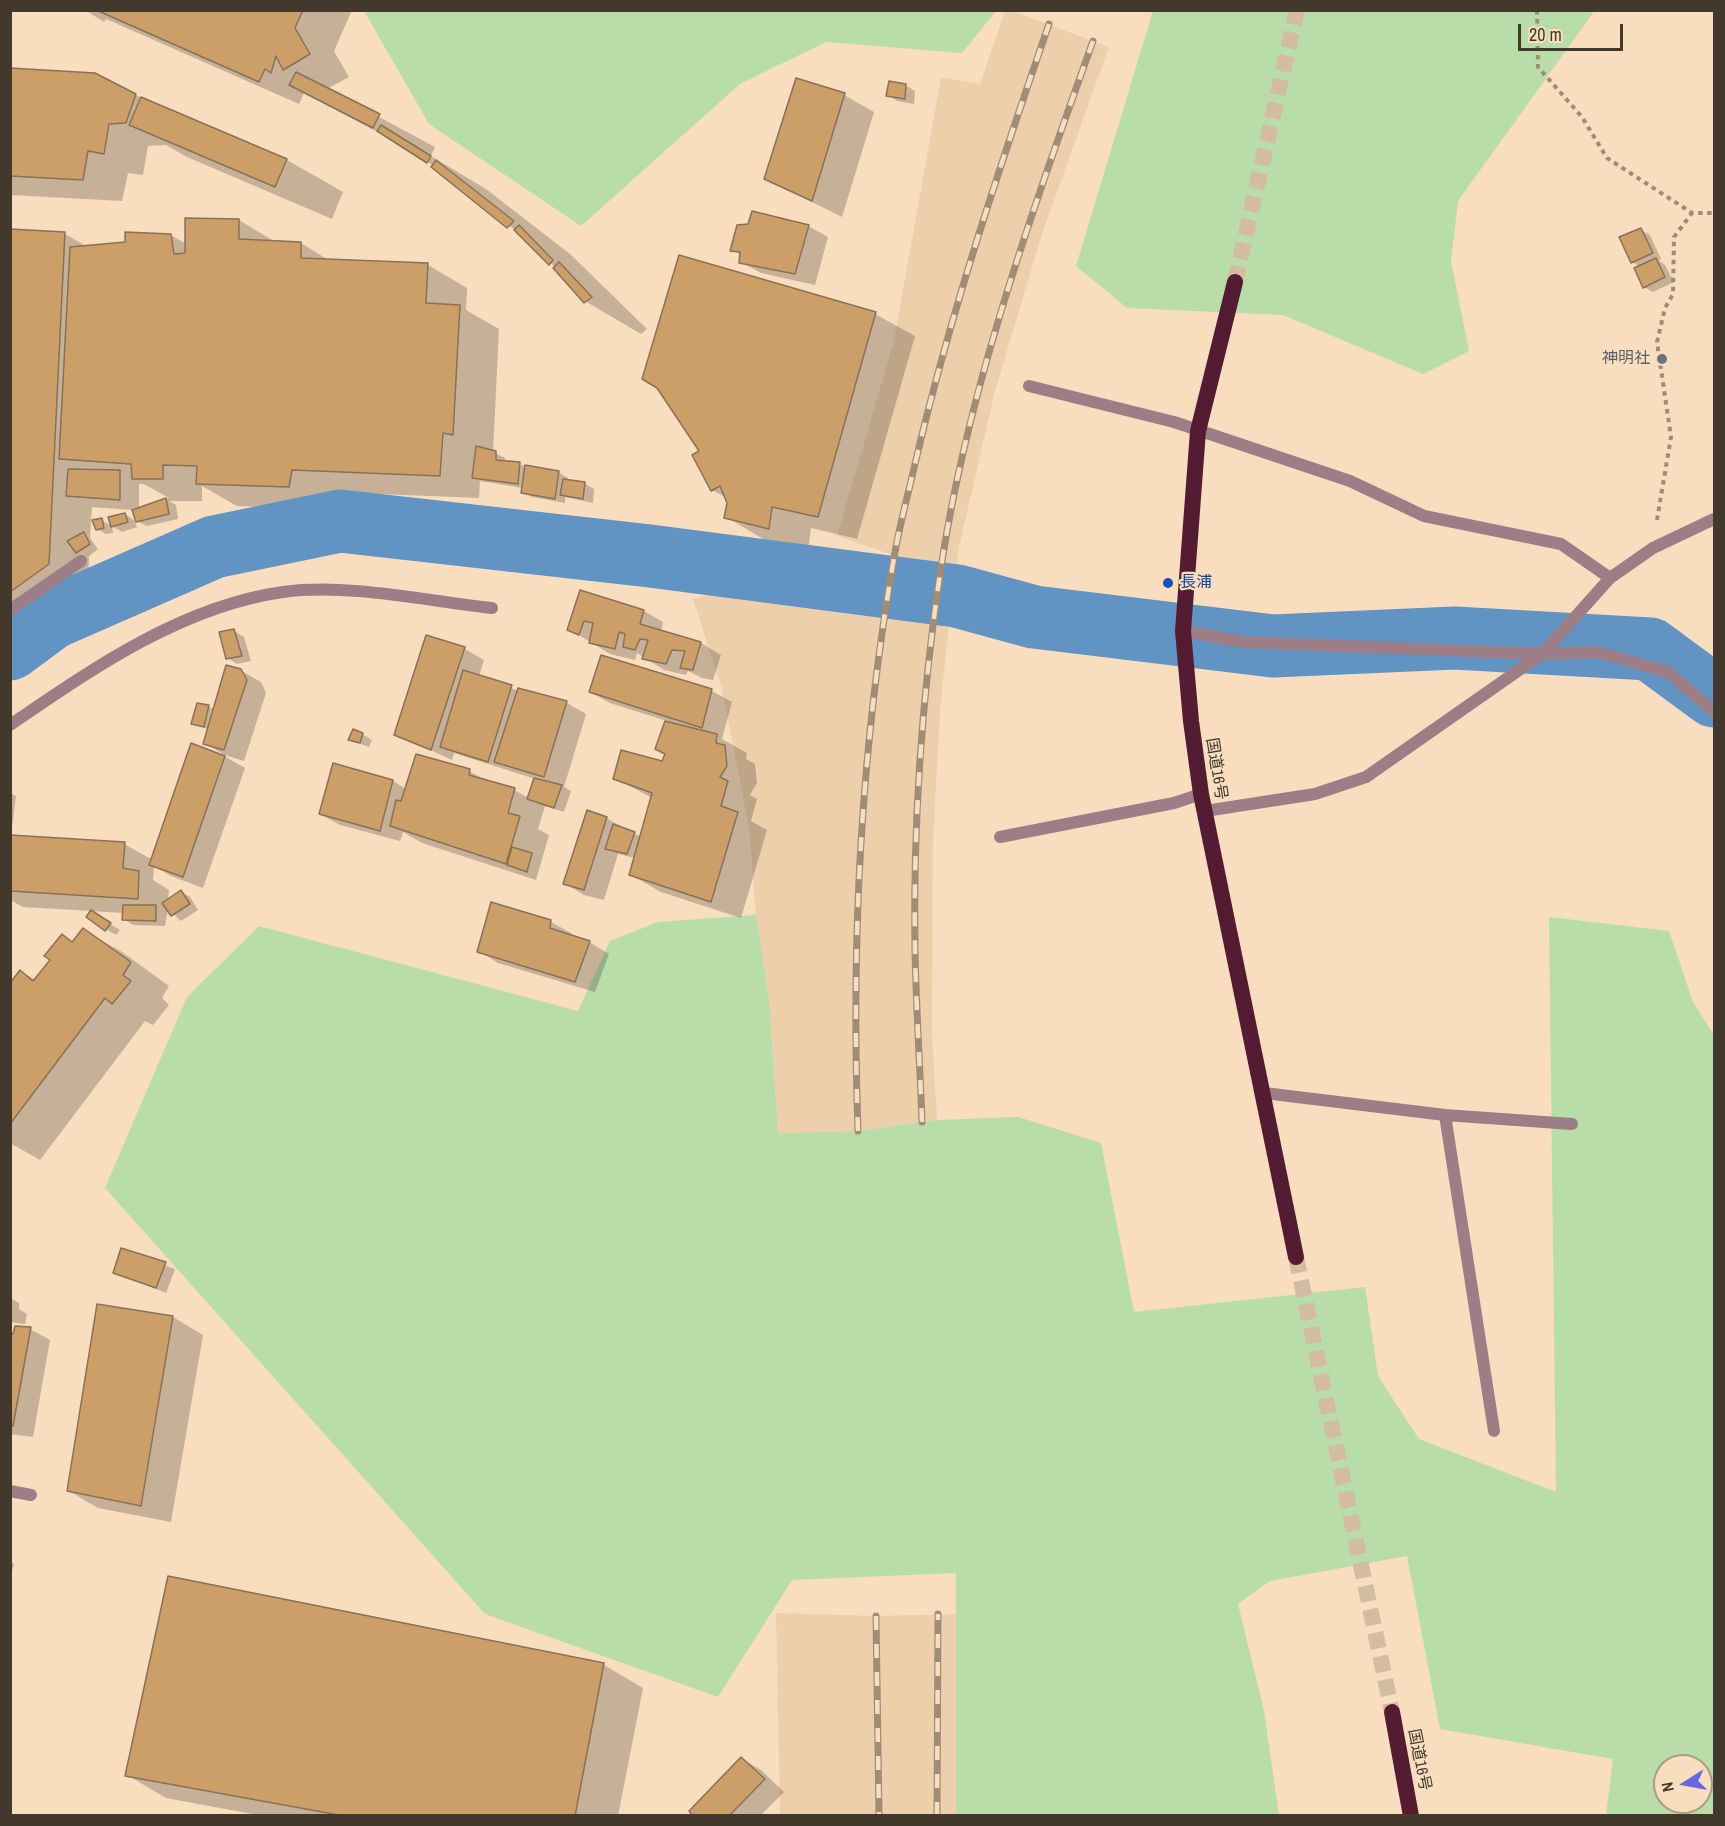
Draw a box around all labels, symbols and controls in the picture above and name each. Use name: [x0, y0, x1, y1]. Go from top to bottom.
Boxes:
scale bar: [1521, 12, 1626, 50]
text: 20 m: [1529, 22, 1562, 47]
place label: 神明社: [1602, 349, 1650, 369]
marker: 神明社: [1655, 352, 1669, 366]
place label: 長浦: [1180, 573, 1212, 593]
marker: 長浦: [1161, 576, 1175, 590]
street label: 国道16号: [1202, 737, 1230, 801]
street label: 国道16号: [1404, 1727, 1434, 1793]
north arrow: [1653, 1754, 1713, 1814]
text: N: [1656, 1780, 1679, 1794]

